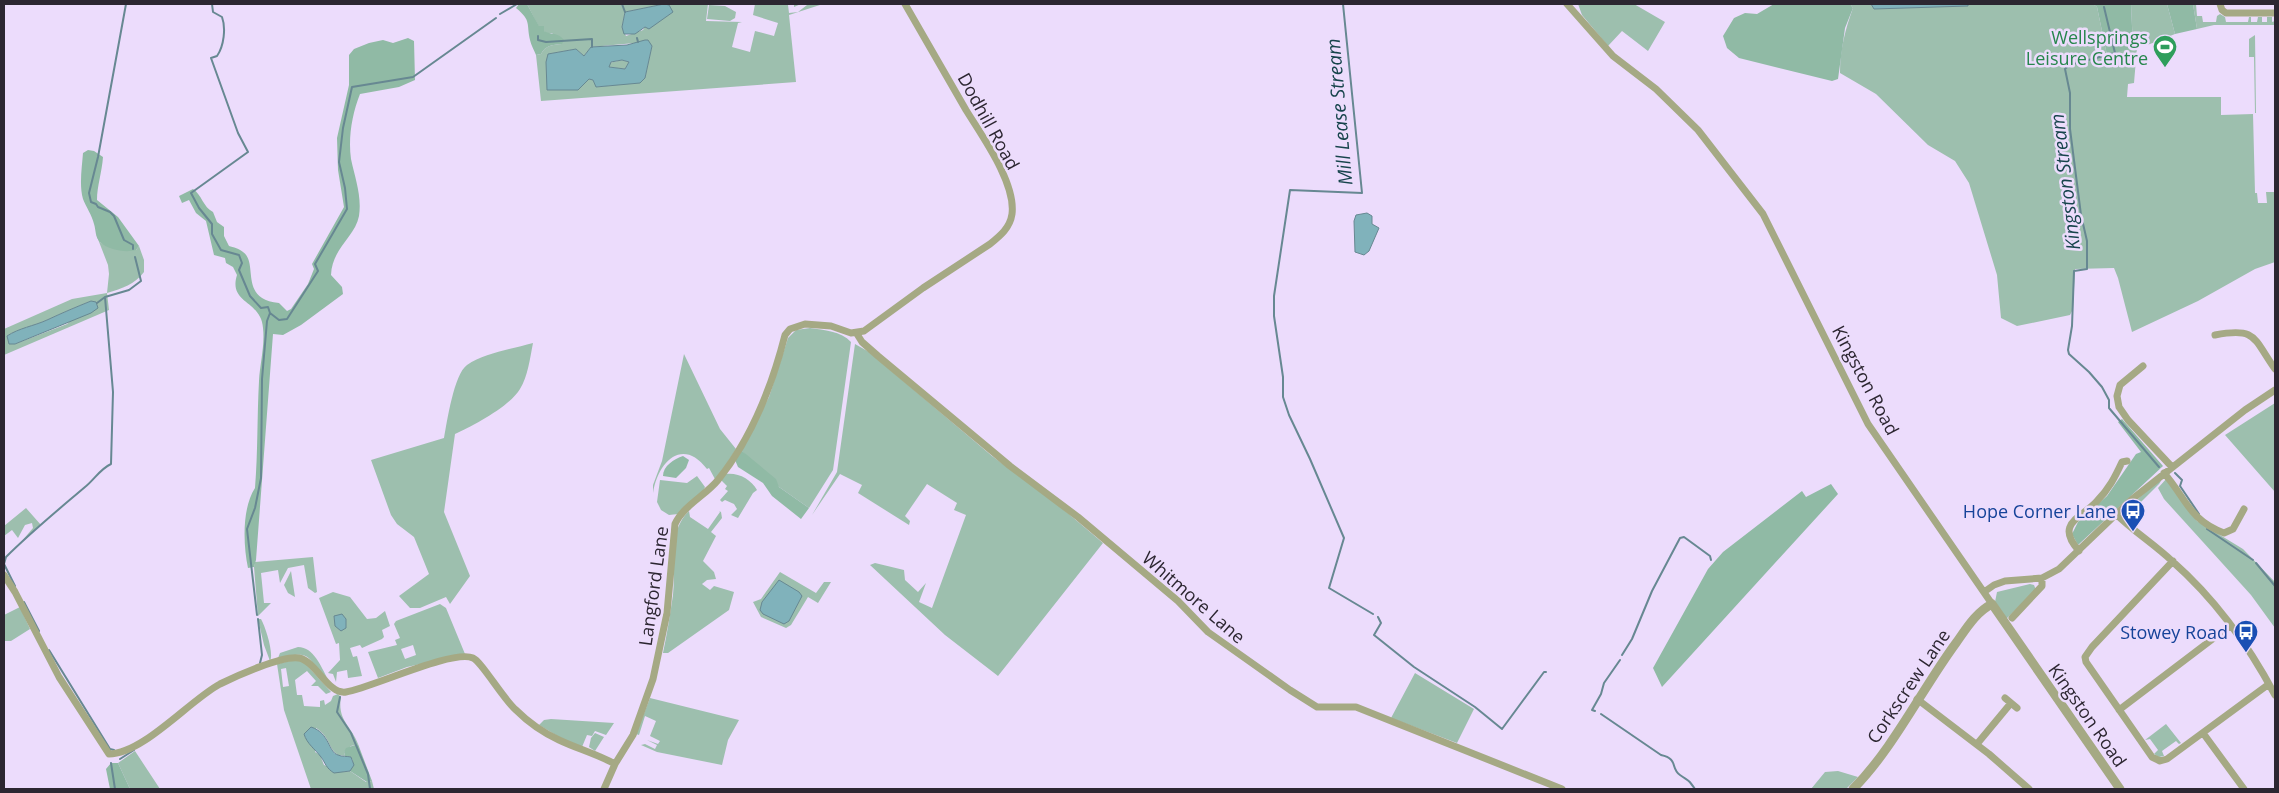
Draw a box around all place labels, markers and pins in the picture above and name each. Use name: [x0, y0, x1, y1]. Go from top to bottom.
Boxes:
place label: Wellsprings Leisure Centre: [2026, 25, 2148, 70]
sports icon: Wellsprings Leisure Centre: [2152, 34, 2178, 68]
bus stop icon: Hope Corner Lane: [2120, 498, 2146, 532]
place label: Hope Corner Lane: [1963, 499, 2116, 523]
bus stop icon: Stowey Road: [2233, 619, 2259, 653]
place label: Stowey Road: [2120, 620, 2228, 644]

